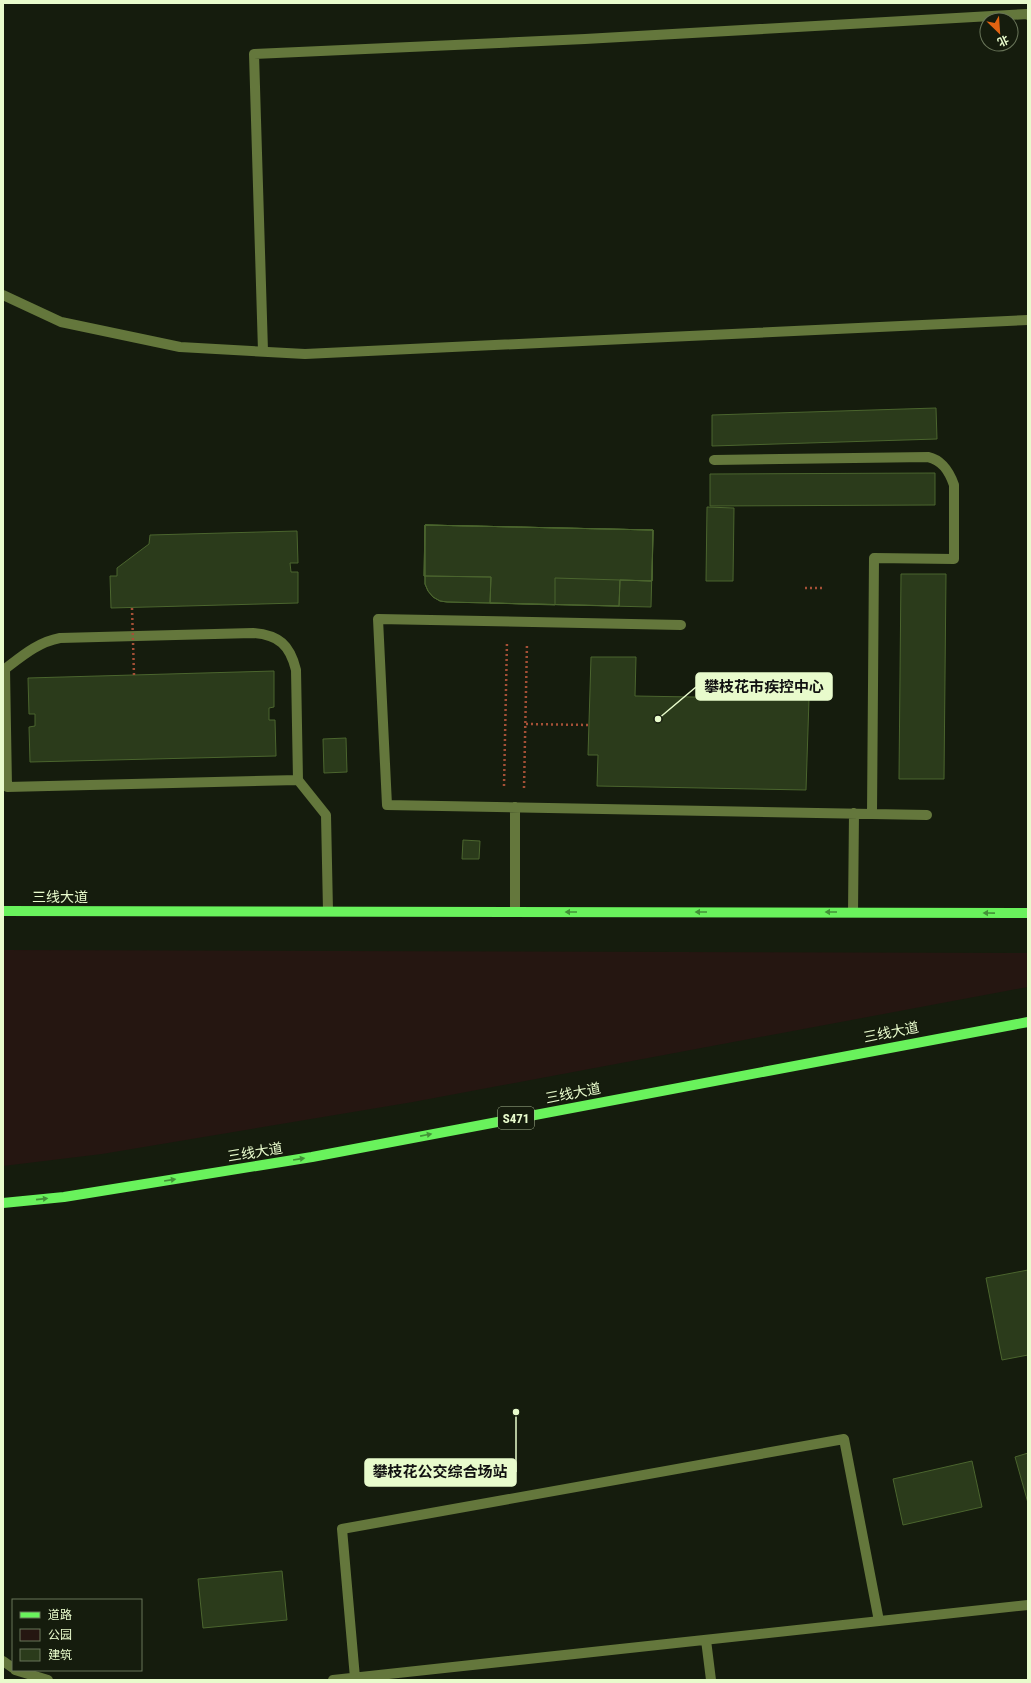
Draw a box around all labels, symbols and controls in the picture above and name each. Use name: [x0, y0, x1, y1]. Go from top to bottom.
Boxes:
north arrow: [979, 12, 1019, 52]
text: 北: [995, 32, 1011, 49]
callout: 攀枝花市疾控中心: [696, 673, 832, 700]
text: 攀枝花市疾控中心: [704, 678, 824, 696]
street label: 三线大道: [32, 889, 88, 905]
one-way arrow: [564, 909, 577, 915]
one-way arrow: [694, 909, 707, 915]
one-way arrow: [824, 909, 837, 915]
one-way arrow: [982, 910, 995, 916]
street label: 三线大道: [862, 1019, 920, 1045]
street label: 三线大道: [544, 1080, 602, 1106]
road number: S471: [498, 1107, 534, 1129]
one-way arrow: [420, 1132, 433, 1138]
street label: 三线大道: [226, 1140, 284, 1164]
one-way arrow: [293, 1156, 305, 1162]
one-way arrow: [164, 1176, 176, 1182]
one-way arrow: [36, 1196, 48, 1202]
callout: 攀枝花公交综合场站: [365, 1459, 516, 1486]
text: 攀枝花公交综合场站: [372, 1463, 508, 1481]
legend: [12, 1599, 142, 1671]
text: 道路: [48, 1608, 72, 1622]
text: 公园: [48, 1628, 72, 1642]
text: 建筑: [48, 1648, 72, 1662]

